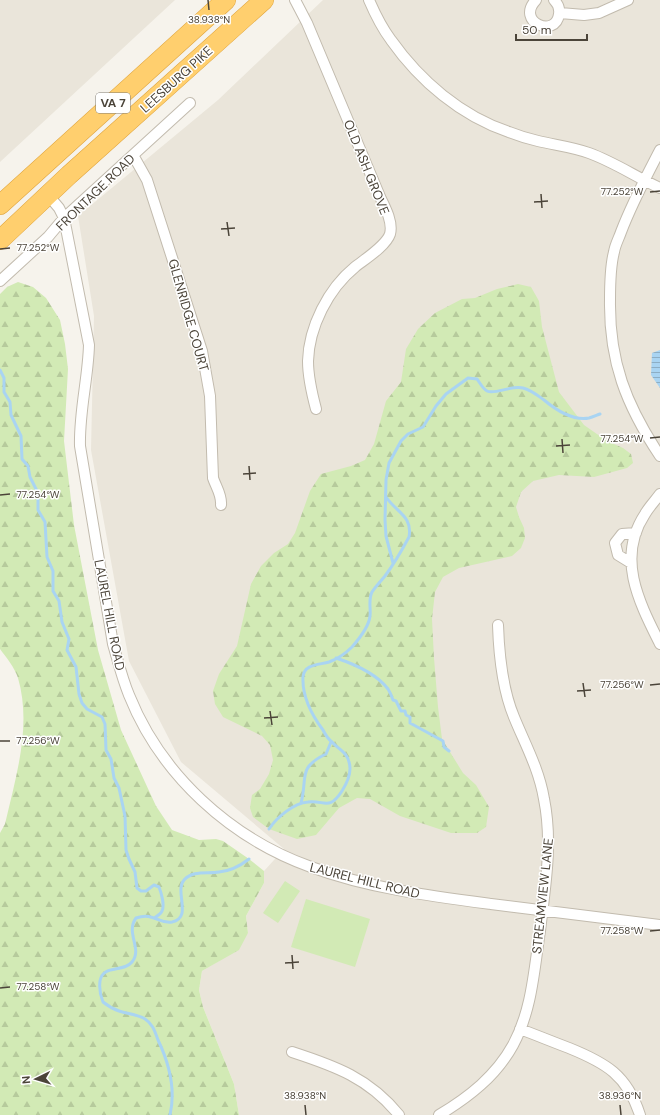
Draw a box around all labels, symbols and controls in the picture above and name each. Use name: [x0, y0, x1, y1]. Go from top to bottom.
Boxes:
text: 38.938°N: [188, 13, 230, 26]
scale bar: [516, 16, 587, 42]
text: 50 m: [522, 22, 551, 38]
street label: LEESBURG PIKE: [136, 42, 216, 116]
road number: VA 7: [96, 93, 130, 113]
street label: OLD ASH GROVE: [340, 117, 393, 217]
street label: FRONTAGE ROAD: [52, 150, 139, 234]
text: 77.252°W: [601, 185, 644, 198]
text: 77.252°W: [17, 241, 60, 254]
street label: GLENRIDGE COURT: [164, 257, 213, 373]
text: 77.254°W: [600, 432, 644, 445]
text: 77.254°W: [16, 488, 60, 501]
street label: LAUREL HILL ROAD: [90, 558, 129, 672]
text: 77.256°W: [600, 678, 644, 691]
text: 77.256°W: [16, 734, 60, 747]
street label: STREAMVIEW LANE: [528, 837, 557, 955]
street label: LAUREL HILL ROAD: [308, 859, 422, 902]
text: 77.258°W: [600, 924, 644, 937]
text: 77.258°W: [16, 980, 60, 993]
north arrow: [16, 1059, 56, 1099]
text: N: [19, 1075, 33, 1084]
text: 38.938°N: [284, 1089, 326, 1102]
text: 38.936°N: [599, 1089, 641, 1102]

